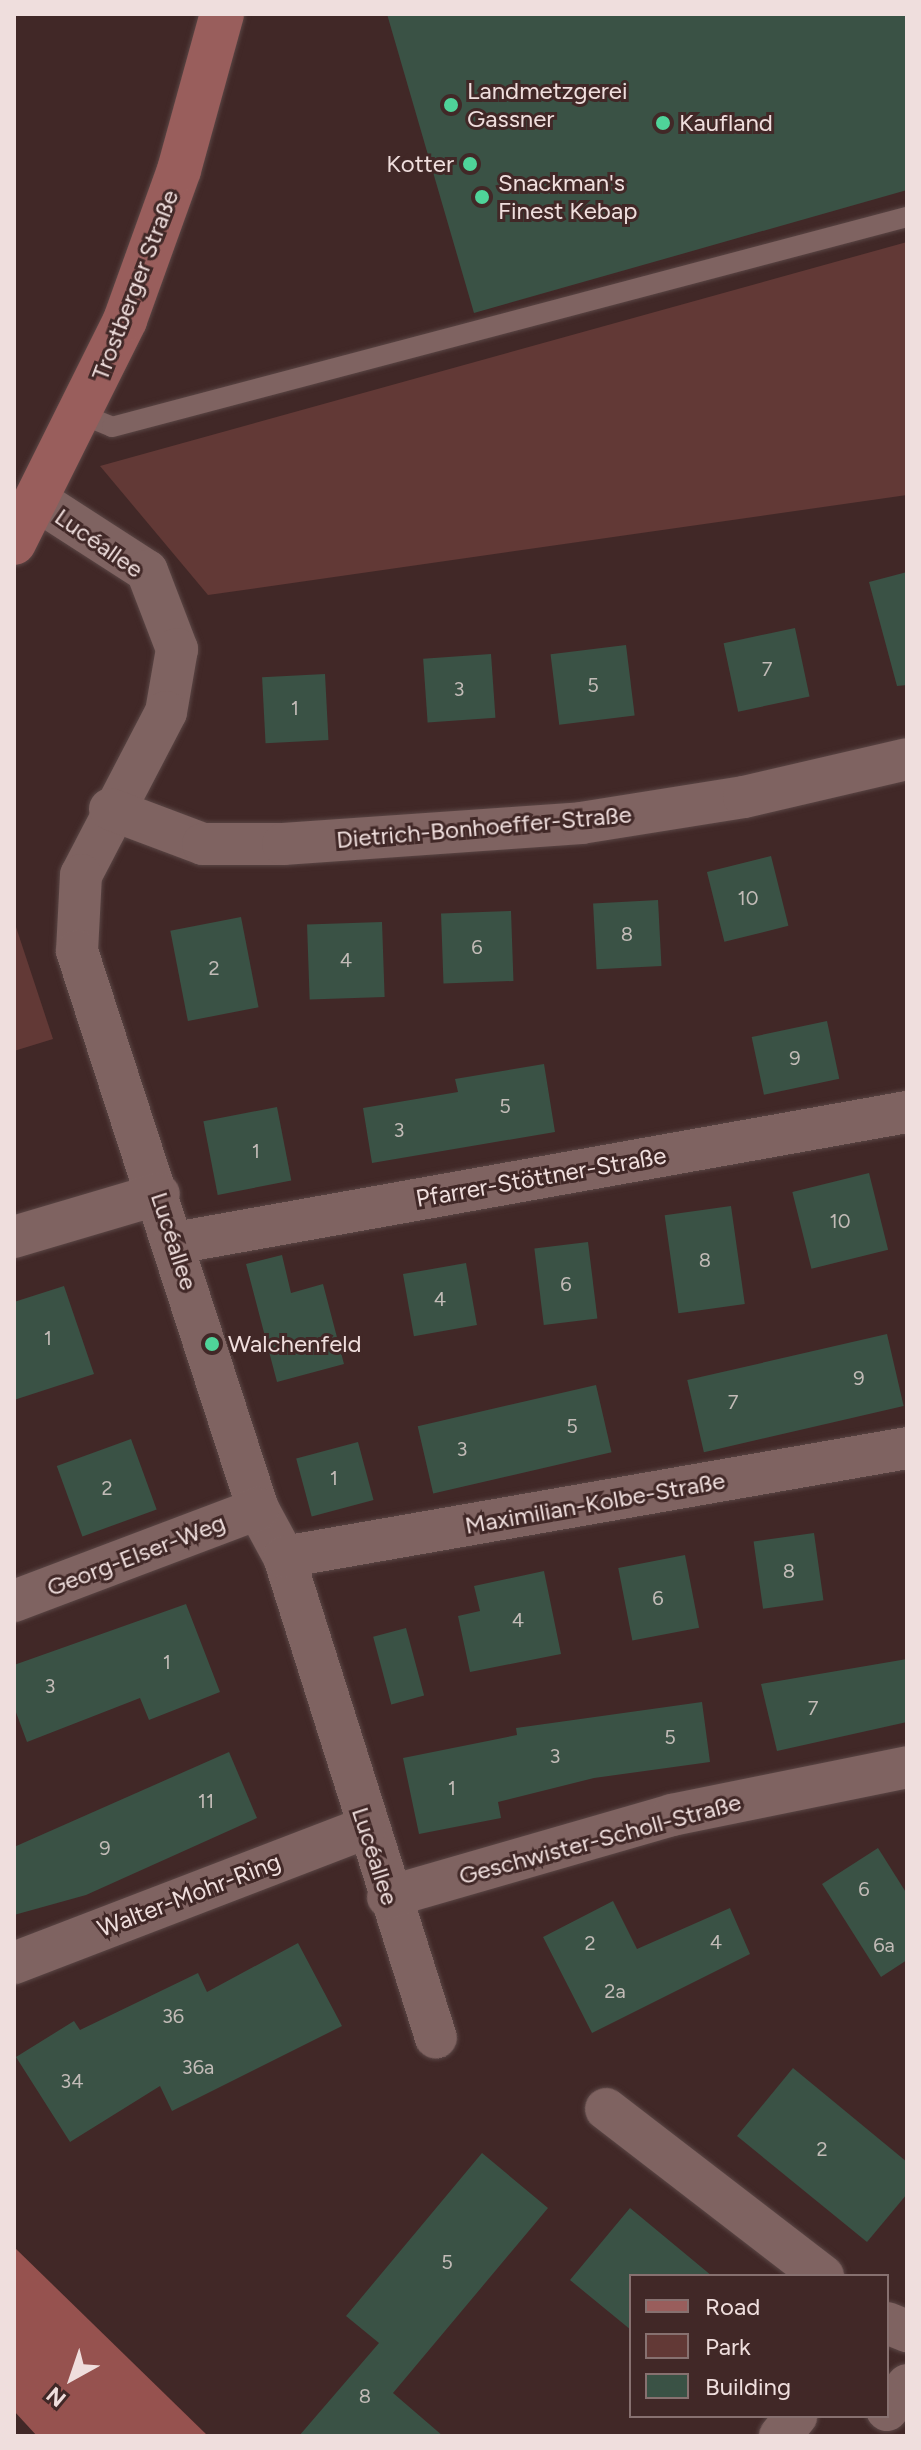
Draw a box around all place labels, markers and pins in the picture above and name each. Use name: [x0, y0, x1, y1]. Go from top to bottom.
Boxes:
place label: Landmetzgerei Gassner: [467, 77, 628, 133]
marker: Landmetzgerei Gassner: [442, 96, 460, 114]
place label: Kaufland: [679, 109, 773, 137]
marker: Kaufland: [654, 114, 672, 132]
place label: Kotter: [386, 150, 454, 178]
marker: Kotter: [461, 155, 479, 173]
place label: Snackman's Finest Kebap: [498, 169, 637, 225]
marker: Snackman's Finest Kebap: [473, 188, 491, 206]
place label: Walchenfeld: [228, 1330, 362, 1358]
marker: Walchenfeld: [203, 1335, 221, 1353]

